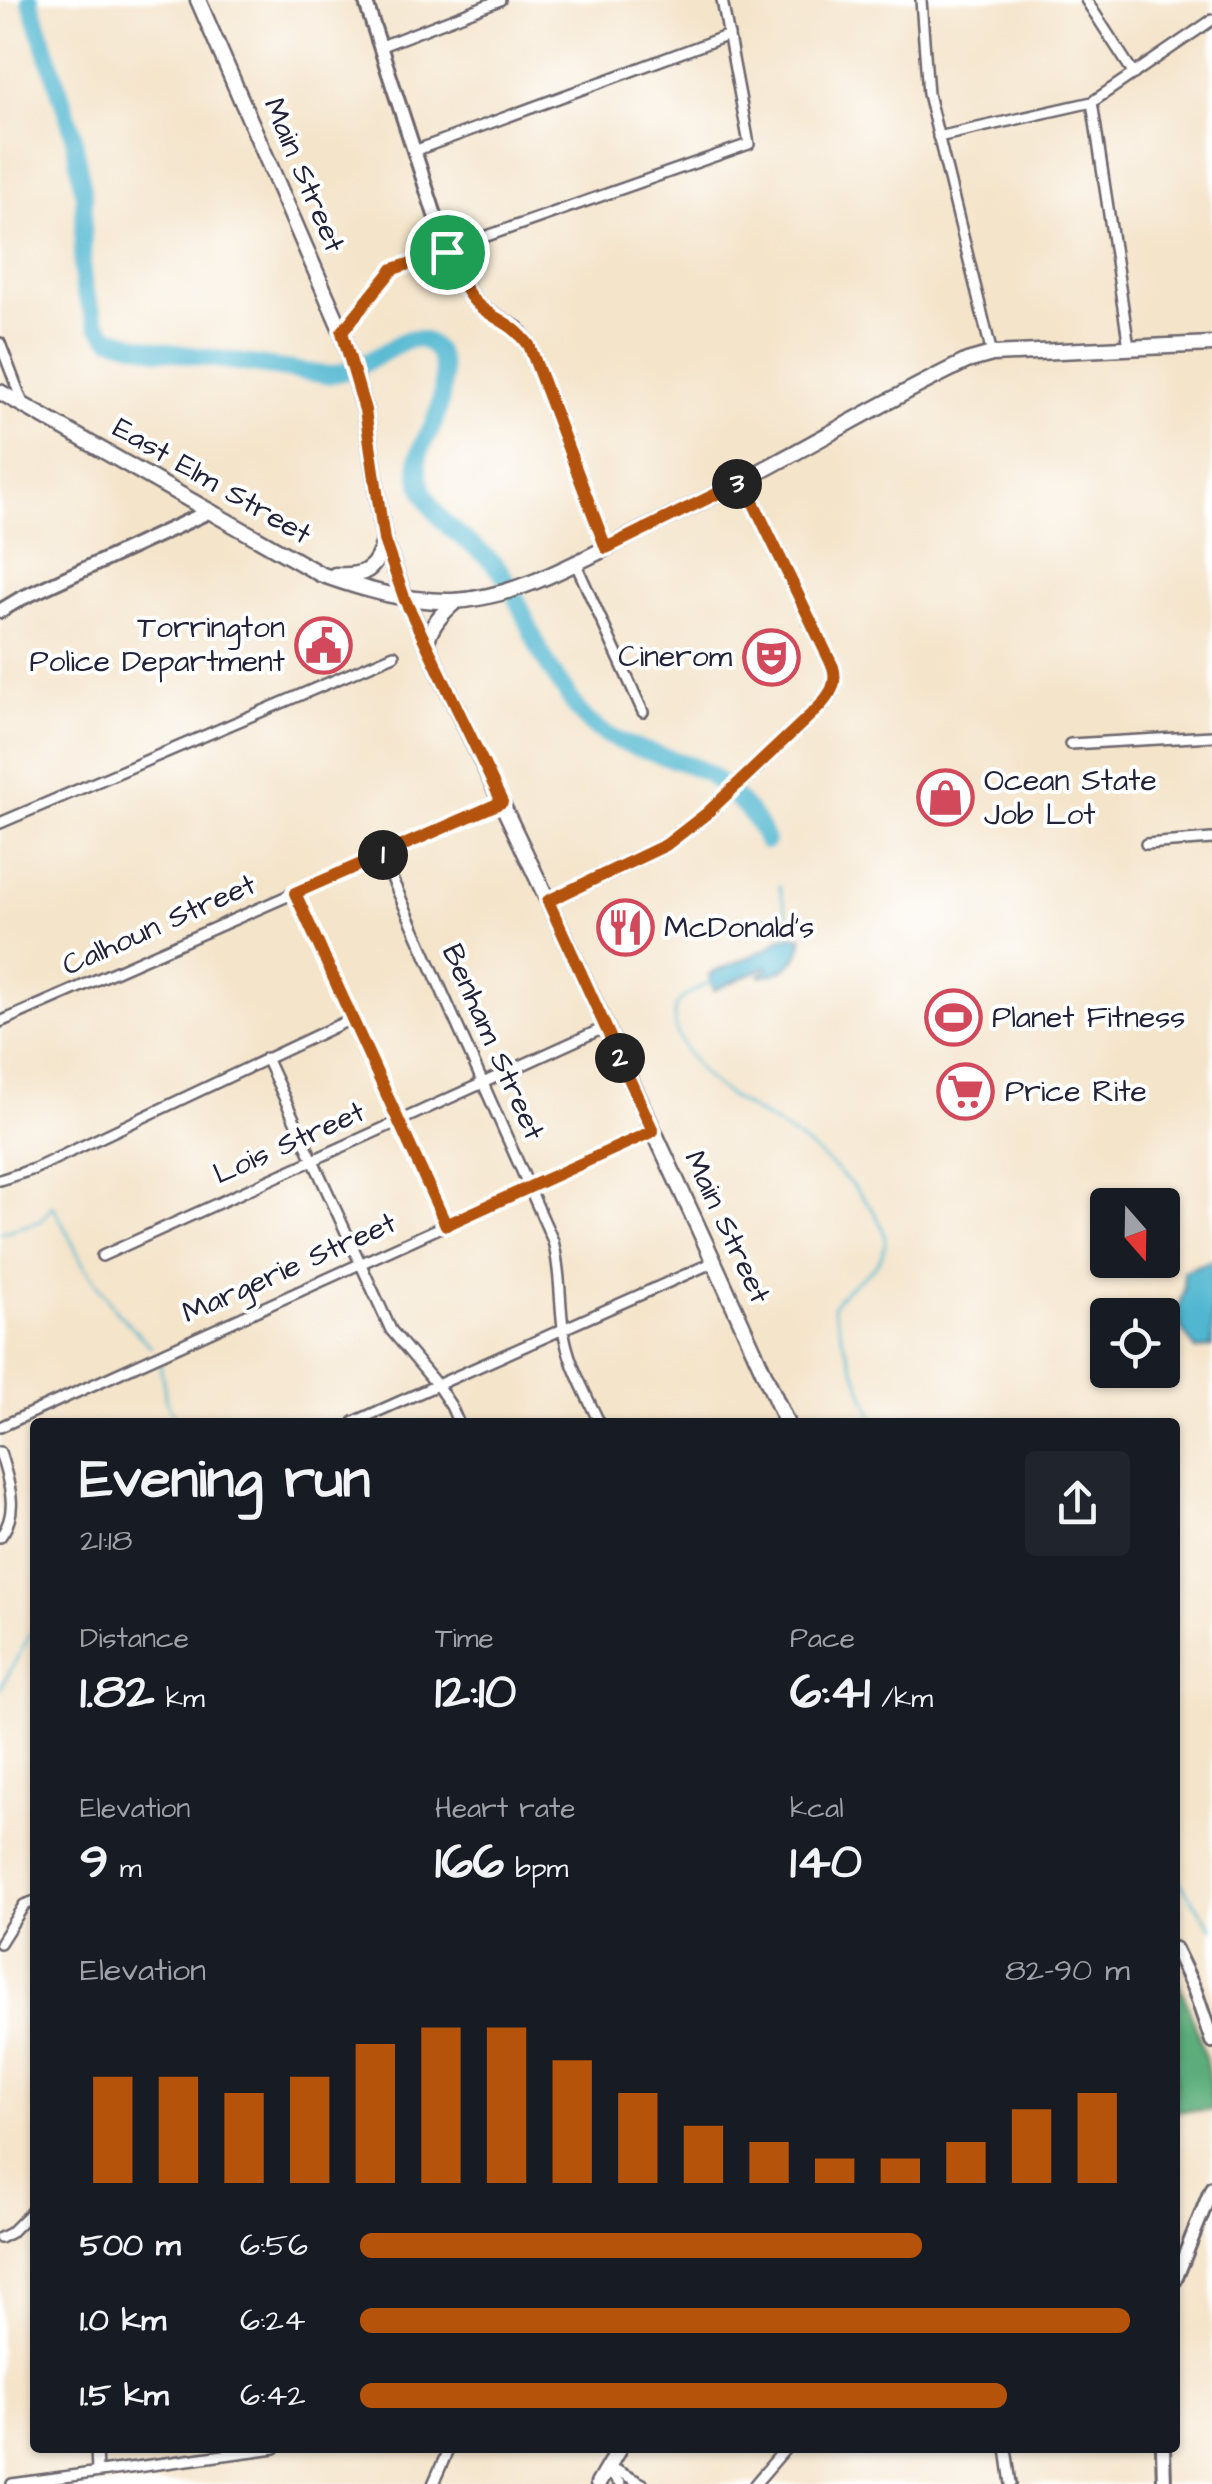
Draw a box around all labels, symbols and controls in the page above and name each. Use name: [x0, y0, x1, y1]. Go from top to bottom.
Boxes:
street label: Main Street: [253, 91, 355, 259]
pin: [405, 210, 490, 295]
icon: arrive: [420, 225, 475, 280]
street label: East Elm Street: [105, 407, 319, 555]
pin: 3: [712, 459, 762, 509]
text: 3: [730, 464, 744, 503]
place label: Torrington Police Department: [29, 607, 285, 683]
public building icon: Torrington Police Department: [294, 615, 354, 675]
theatre icon: Cinerom: [741, 627, 801, 687]
place label: Cinerom: [618, 636, 733, 678]
place label: Ocean State Job Lot: [984, 760, 1157, 836]
shop icon: Ocean State Job Lot: [915, 768, 975, 828]
pin: 1: [358, 830, 408, 880]
text: 1: [381, 835, 385, 874]
street label: Calhoun Street: [56, 864, 262, 986]
restaurant icon: McDonald's: [595, 898, 655, 958]
place label: McDonald's: [664, 907, 814, 949]
street label: Benham Street: [431, 937, 555, 1147]
sports icon: Planet Fitness: [923, 988, 983, 1048]
place label: Planet Fitness: [992, 997, 1185, 1039]
pin: 2: [595, 1033, 645, 1083]
text: 2: [612, 1038, 628, 1077]
supermarket icon: Price Rite: [936, 1062, 996, 1122]
place label: Price Rite: [1005, 1071, 1147, 1113]
street label: Lois Street: [207, 1091, 371, 1195]
street label: Main Street: [673, 1144, 781, 1310]
north arrow: [1090, 1188, 1180, 1278]
map controls: [1090, 1188, 1180, 1388]
street label: Margerie Street: [175, 1202, 403, 1335]
button: locate: [1090, 1298, 1180, 1388]
text: Evening run: [80, 1442, 370, 1518]
button: share: [1025, 1451, 1130, 1556]
text: 21:18: [80, 1518, 133, 1563]
text: Distance: [80, 1619, 189, 1658]
text: Time: [435, 1619, 494, 1658]
text: Pace: [790, 1619, 855, 1658]
text: 1.82: [80, 1658, 154, 1727]
text: 12:10: [435, 1658, 516, 1727]
text: 6:41: [790, 1658, 870, 1727]
text: km: [154, 1679, 205, 1718]
text: /km: [870, 1679, 933, 1718]
text: Elevation: [80, 1789, 190, 1828]
text: Heart rate: [435, 1789, 576, 1828]
text: kcal: [790, 1789, 844, 1828]
text: 9: [80, 1828, 108, 1897]
text: 166: [435, 1828, 504, 1897]
text: 140: [790, 1828, 862, 1897]
text: m: [108, 1849, 141, 1888]
text: bpm: [504, 1849, 568, 1888]
text: Elevation: [80, 1948, 206, 1993]
text: 82–90 m: [1005, 1948, 1130, 1993]
text: 500 m: [80, 2223, 181, 2268]
text: 6:56: [240, 2223, 308, 2268]
text: 1.0 km: [80, 2298, 166, 2343]
text: 6:24: [240, 2298, 306, 2343]
text: 1.5 km: [80, 2373, 169, 2418]
text: 6:42: [240, 2373, 306, 2418]

